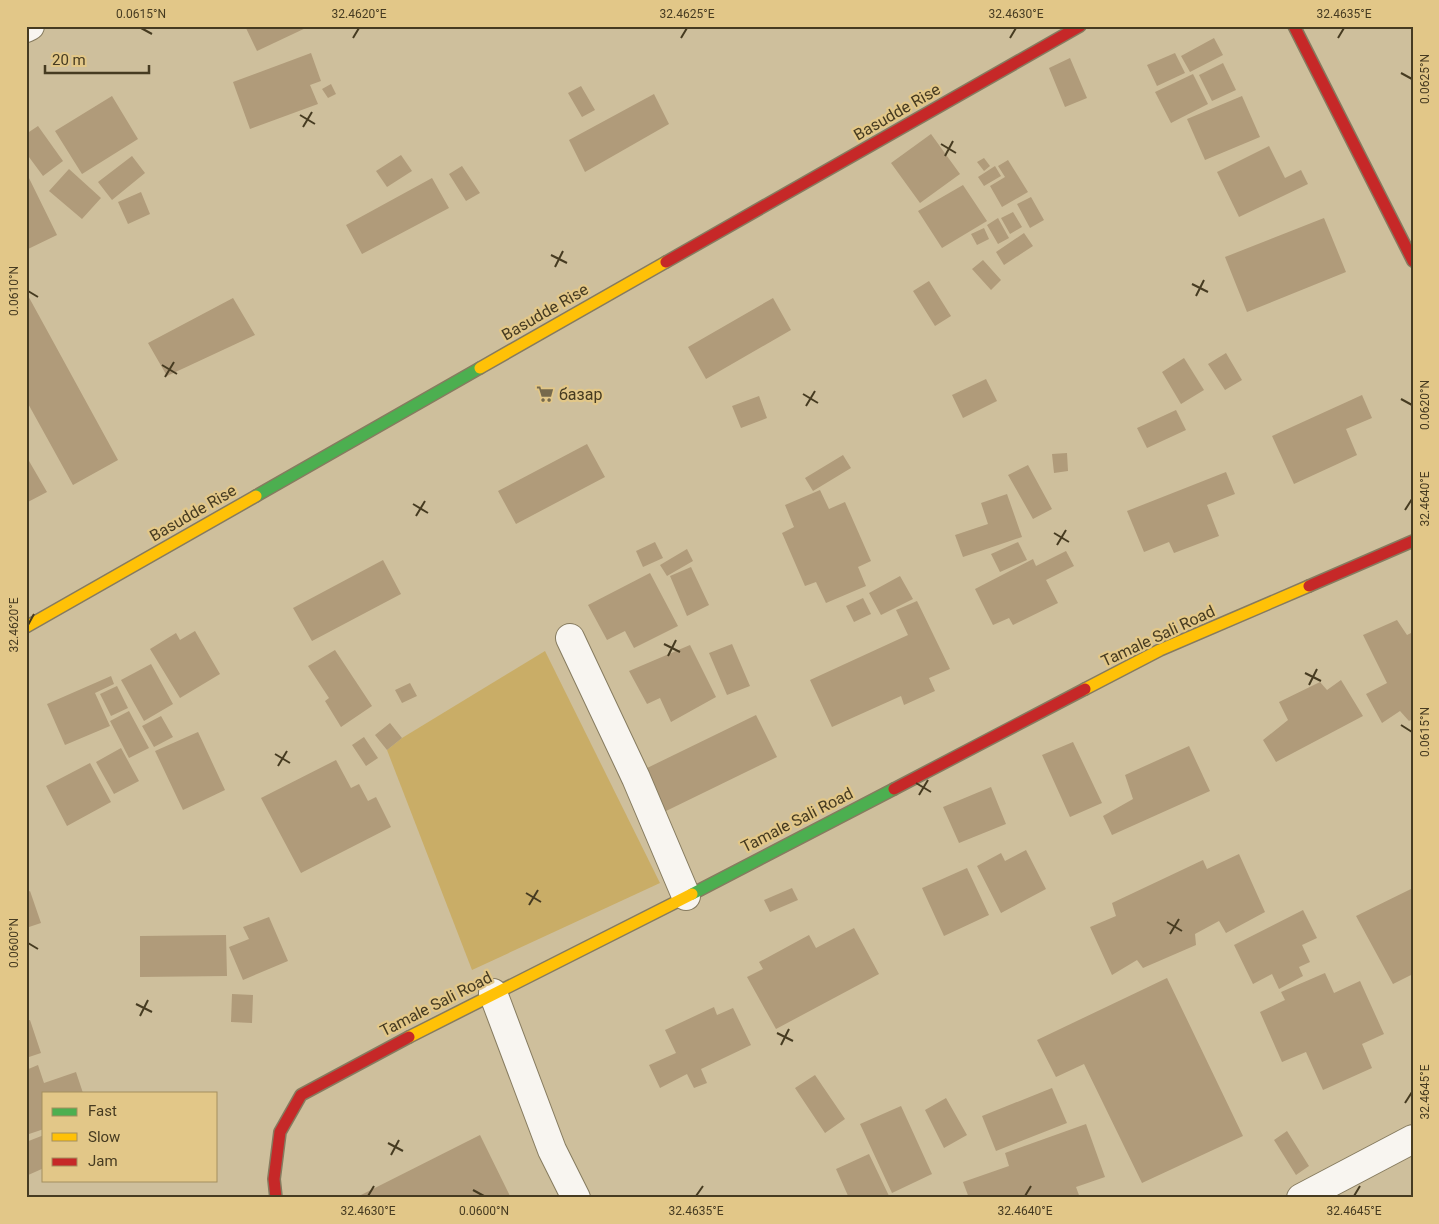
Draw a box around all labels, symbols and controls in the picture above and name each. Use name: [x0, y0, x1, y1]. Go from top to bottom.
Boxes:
text: 0.0615°N: [116, 7, 166, 21]
text: 32.4620°E: [332, 7, 387, 21]
text: 32.4625°E: [660, 7, 715, 21]
text: 32.4630°E: [989, 7, 1044, 21]
text: 32.4635°E: [1317, 7, 1372, 21]
scale bar: [45, 42, 149, 74]
text: 20 m: [52, 51, 86, 69]
text: 0.0625°N: [1418, 54, 1432, 104]
street label: Basudde Rise: [850, 80, 944, 144]
text: 0.0610°N: [7, 266, 21, 316]
street label: Basudde Rise: [498, 280, 592, 344]
text: 0.0620°N: [1418, 380, 1432, 430]
supermarket icon: базар: [535, 384, 555, 404]
place label: базар: [559, 385, 602, 404]
text: 32.4640°E: [1418, 471, 1432, 526]
street label: Basudde Rise: [146, 481, 240, 545]
text: 32.4620°E: [7, 597, 21, 652]
street label: Tamale Sali Road: [1098, 601, 1218, 671]
text: 0.0615°N: [1418, 707, 1432, 757]
street label: Tamale Sali Road: [738, 784, 856, 856]
text: 0.0600°N: [7, 918, 21, 968]
street label: Tamale Sali Road: [377, 968, 495, 1040]
text: 32.4645°E: [1418, 1064, 1432, 1119]
legend: [42, 1092, 218, 1182]
text: Fast: [88, 1102, 117, 1120]
text: Slow: [88, 1128, 120, 1146]
text: Jam: [88, 1152, 118, 1170]
text: 32.4630°E: [341, 1204, 396, 1218]
text: 0.0600°N: [459, 1204, 509, 1218]
text: 32.4635°E: [669, 1204, 724, 1218]
text: 32.4640°E: [998, 1204, 1053, 1218]
text: 32.4645°E: [1327, 1204, 1382, 1218]

